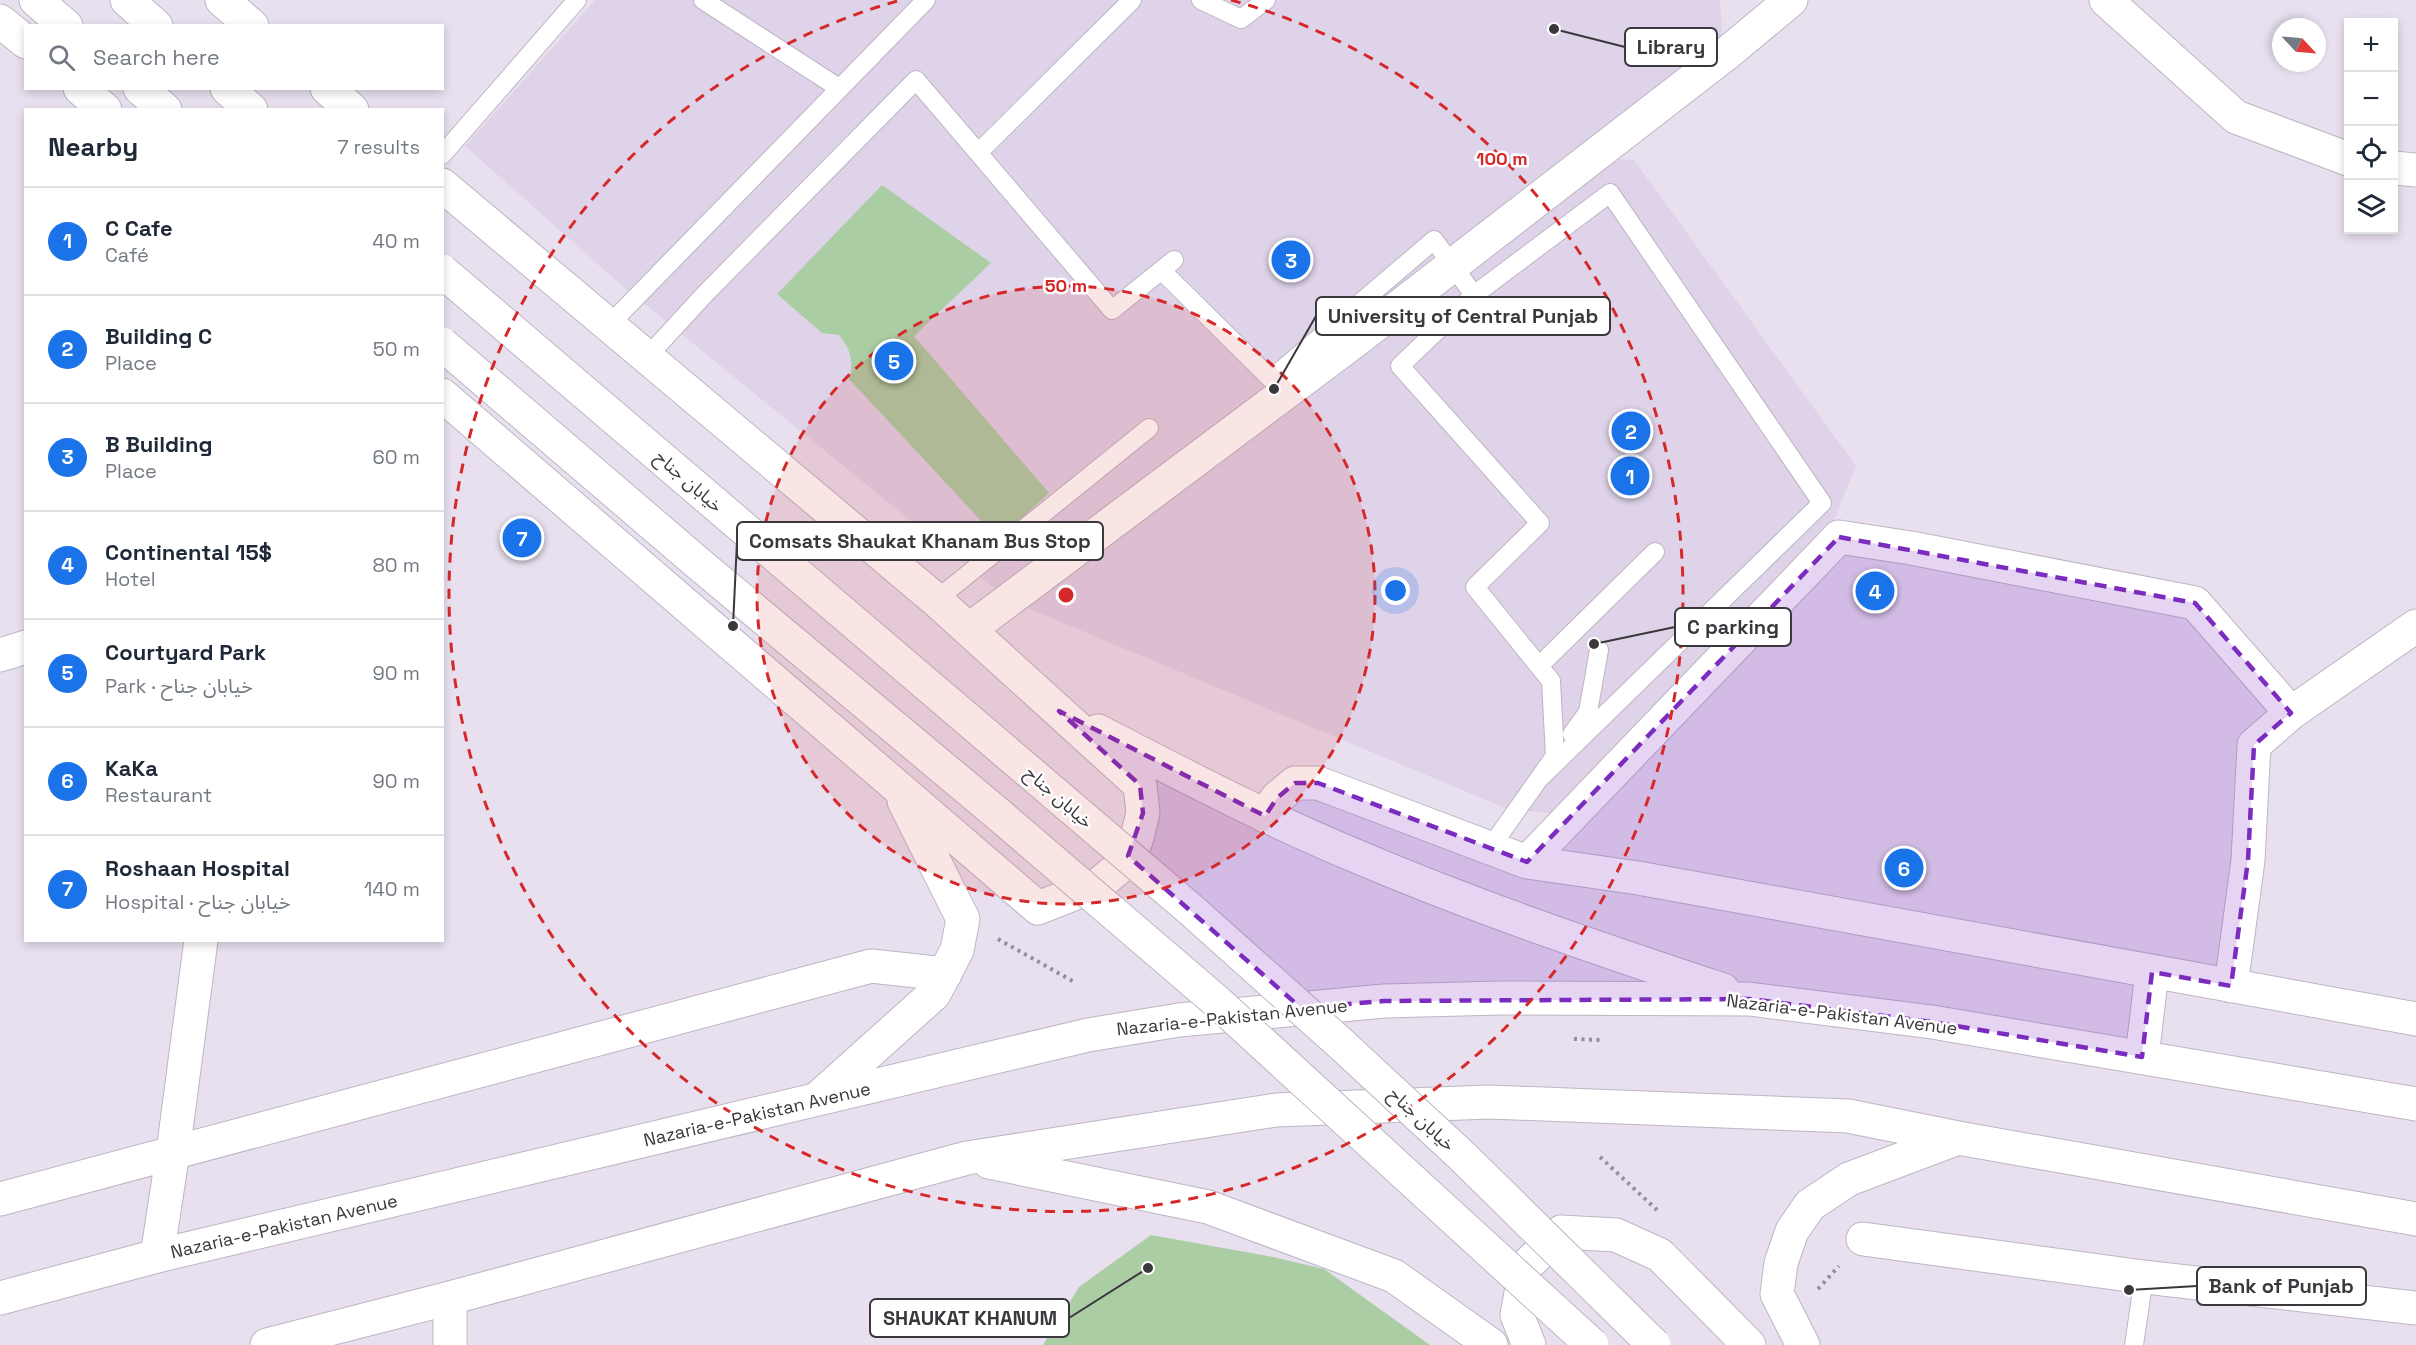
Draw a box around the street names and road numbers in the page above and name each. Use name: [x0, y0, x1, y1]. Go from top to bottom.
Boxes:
street label: خیابان جناح: [649, 445, 728, 518]
street label: خیابان جناح: [1019, 761, 1098, 834]
street label: Nazaria-e-Pakistan Avenue: [1725, 988, 1959, 1040]
street label: Nazaria-e-Pakistan Avenue: [1115, 993, 1349, 1041]
street label: Nazaria-e-Pakistan Avenue: [641, 1077, 873, 1151]
street label: خیابان جناح: [1382, 1082, 1460, 1157]
street label: Nazaria-e-Pakistan Avenue: [168, 1189, 400, 1263]

